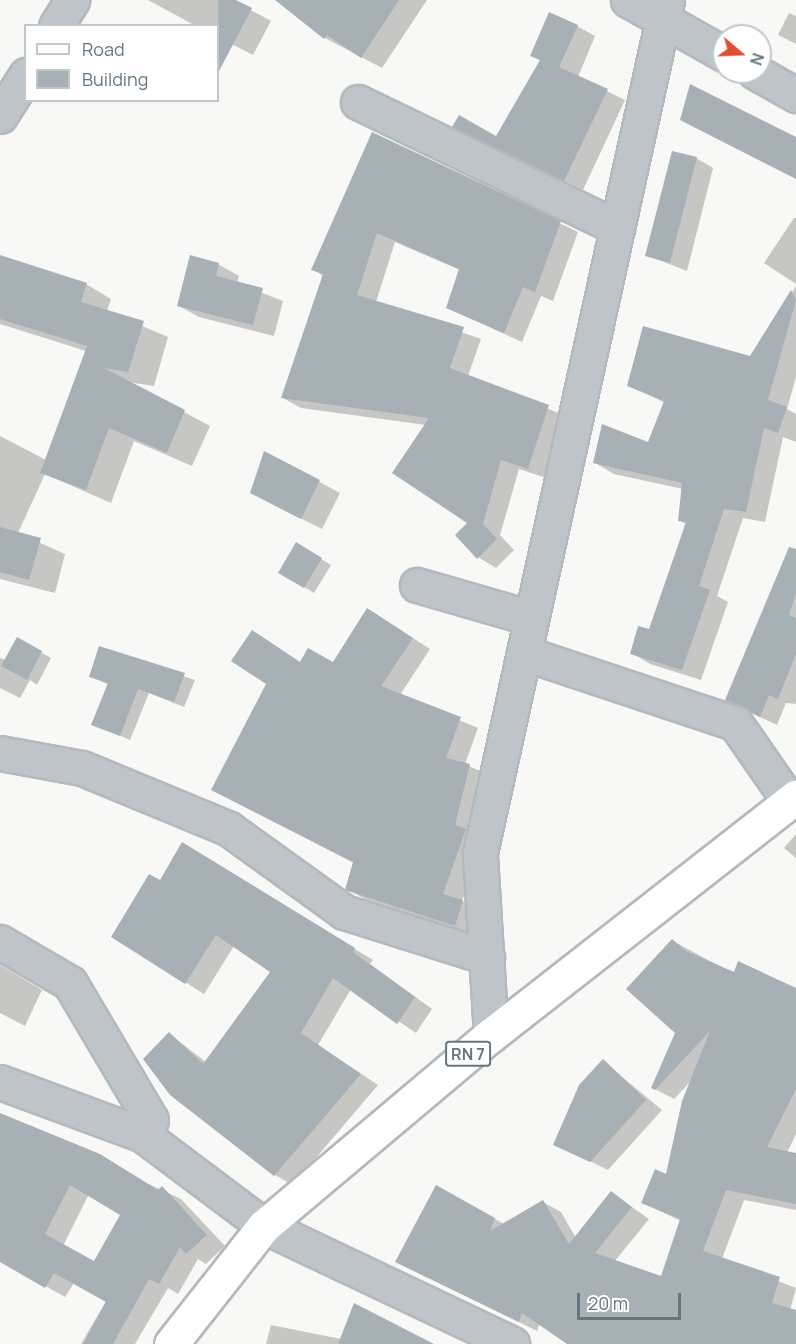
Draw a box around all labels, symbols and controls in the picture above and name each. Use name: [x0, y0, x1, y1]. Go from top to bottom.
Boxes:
legend: [24, 24, 219, 102]
north arrow: [712, 24, 772, 84]
text: Road: [82, 37, 125, 61]
text: N: [745, 50, 769, 68]
text: Building: [82, 67, 148, 91]
road number: RN 7: [444, 1041, 492, 1067]
scale bar: [580, 1281, 684, 1319]
text: 20 m: [588, 1291, 628, 1315]

